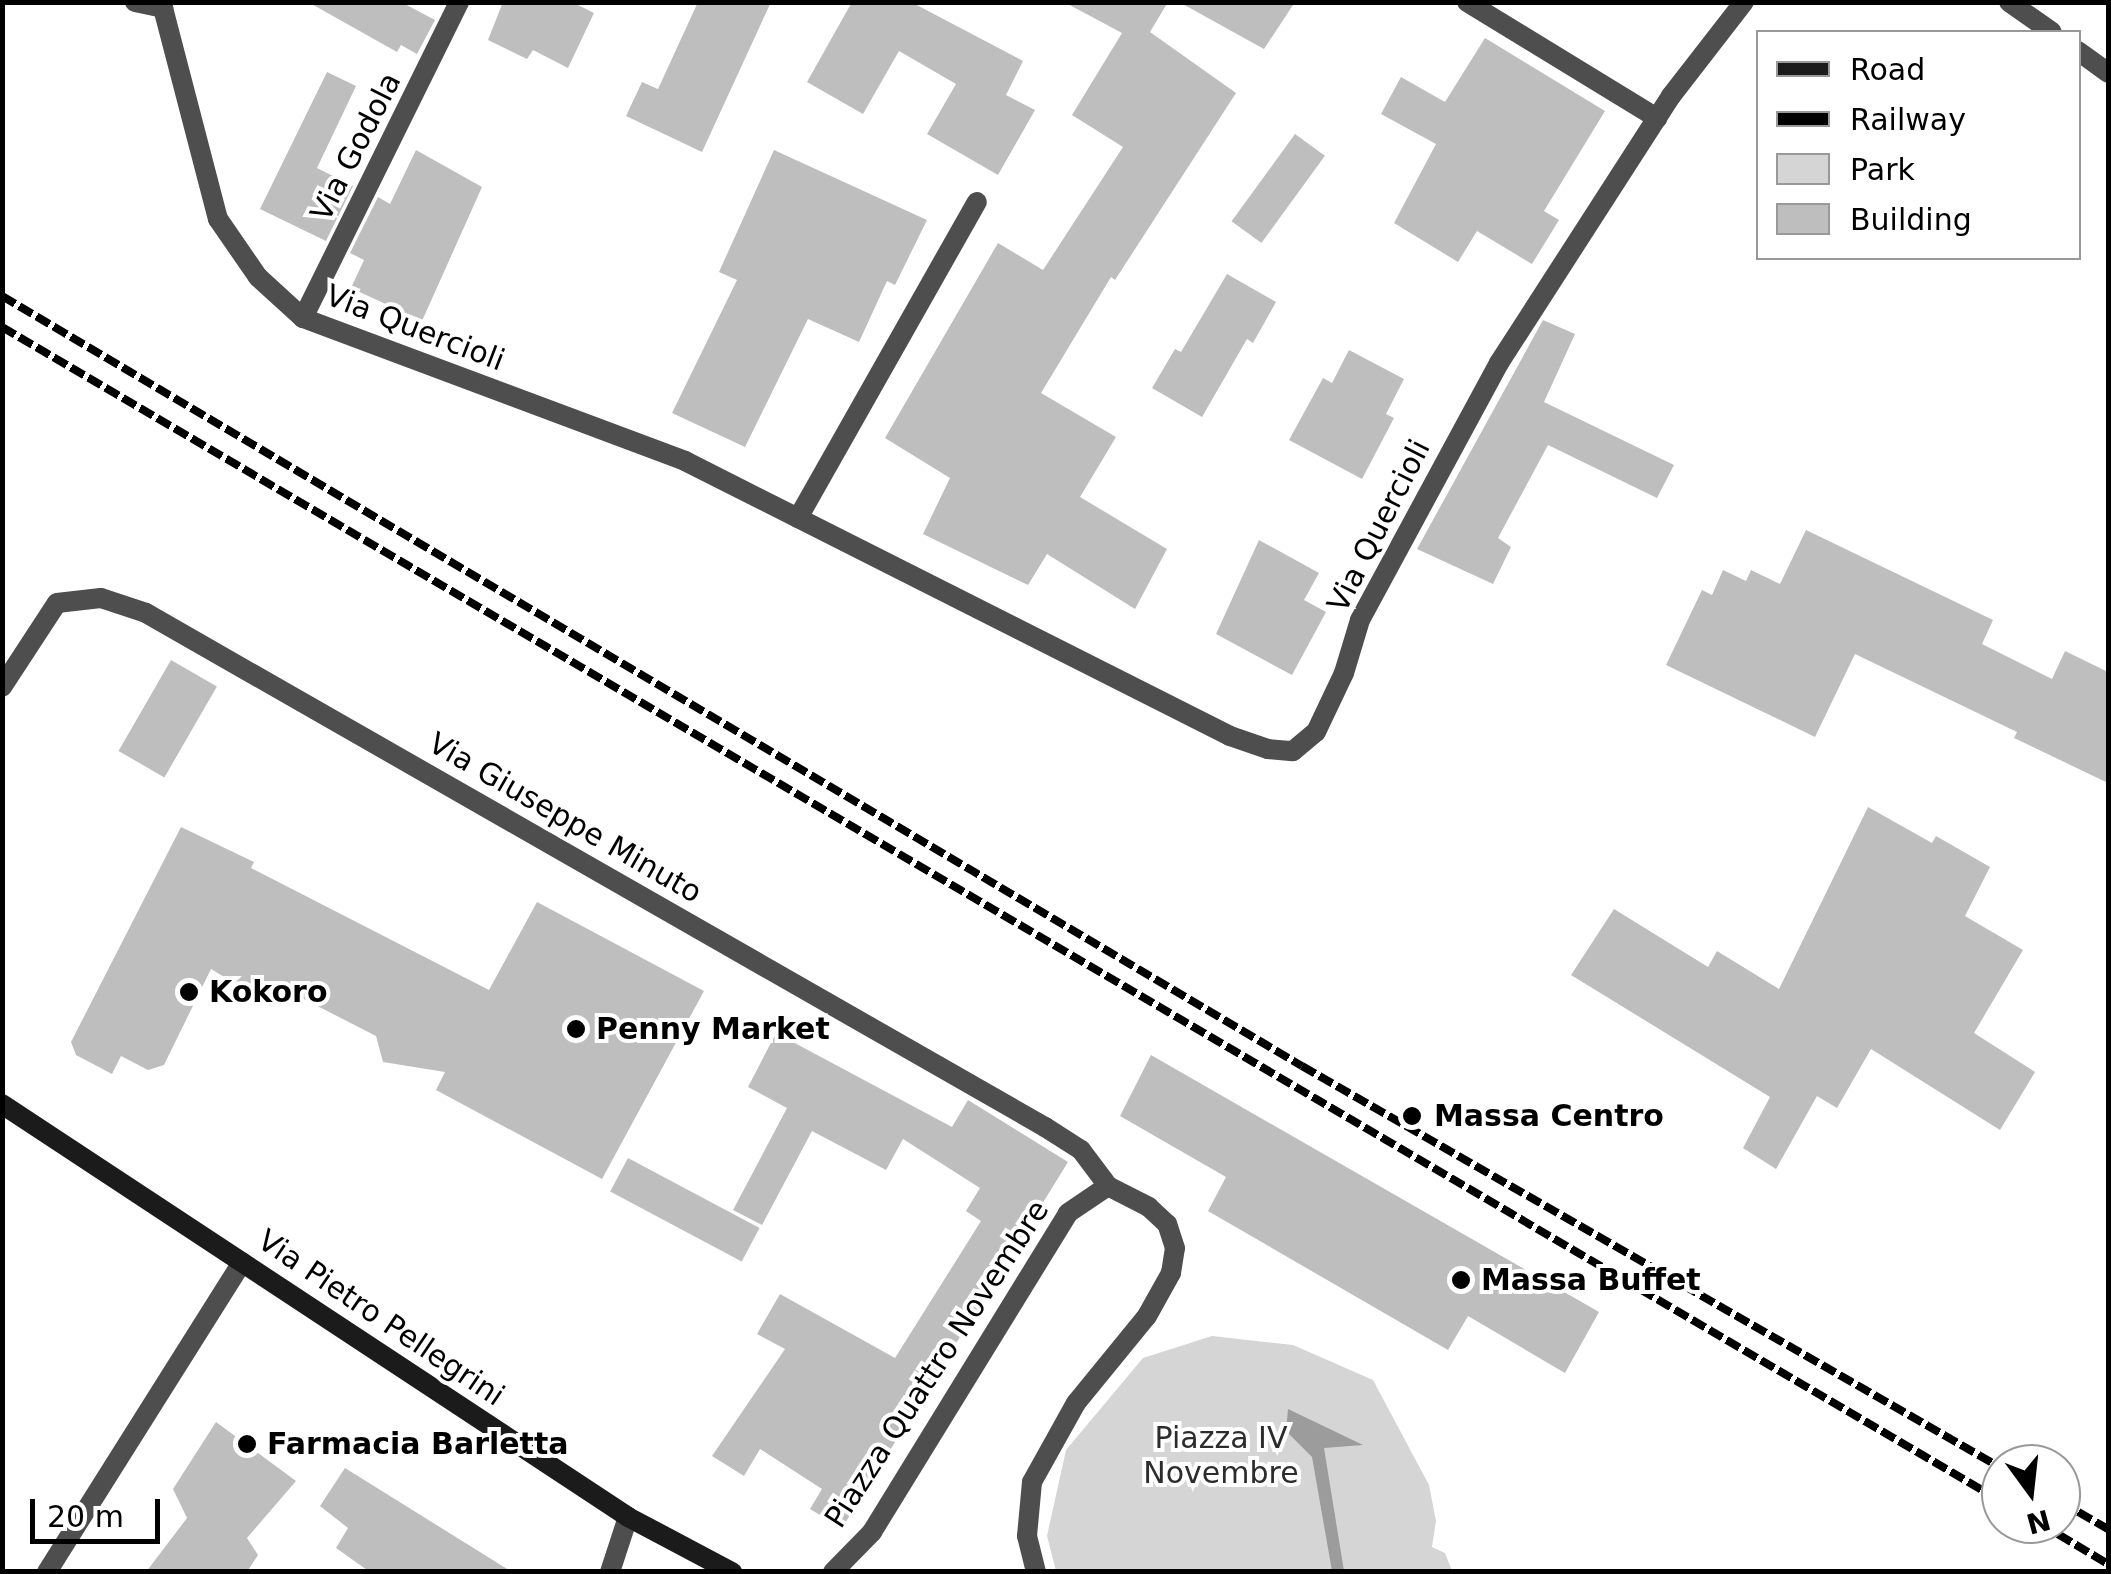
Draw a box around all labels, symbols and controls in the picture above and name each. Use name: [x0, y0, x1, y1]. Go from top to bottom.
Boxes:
legend: [1756, 30, 2081, 260]
text: Road: [1850, 52, 1925, 87]
street label: Via Godola: [303, 67, 409, 227]
text: Railway: [1850, 102, 1966, 137]
text: Park: [1850, 152, 1915, 187]
text: Building: [1850, 202, 1972, 237]
street label: Via Quercioli: [320, 277, 510, 379]
street label: Via Quercioli: [1320, 434, 1438, 618]
street label: Via Giuseppe Minuto: [422, 725, 708, 911]
place label: Kokoro: [209, 974, 327, 1010]
marker: Kokoro: [178, 981, 200, 1003]
place label: Penny Market: [596, 1011, 830, 1047]
marker: Penny Market: [565, 1018, 587, 1040]
place label: Massa Centro: [1434, 1098, 1664, 1134]
marker: Massa Centro: [1399, 1103, 1425, 1129]
street label: Piazza Quattro Novembre: [818, 1194, 1056, 1534]
street label: Via Pietro Pellegrini: [251, 1222, 511, 1414]
place label: Massa Buffet: [1481, 1262, 1701, 1298]
marker: Massa Buffet: [1450, 1269, 1472, 1291]
park label: Piazza IV Novembre: [1143, 1420, 1299, 1490]
place label: Farmacia Barletta: [267, 1426, 568, 1462]
marker: Farmacia Barletta: [236, 1433, 258, 1455]
north arrow: [1981, 1444, 2081, 1544]
scale bar: [35, 1479, 165, 1541]
text: 20 m: [47, 1499, 124, 1534]
text: N: [2023, 1503, 2054, 1540]

